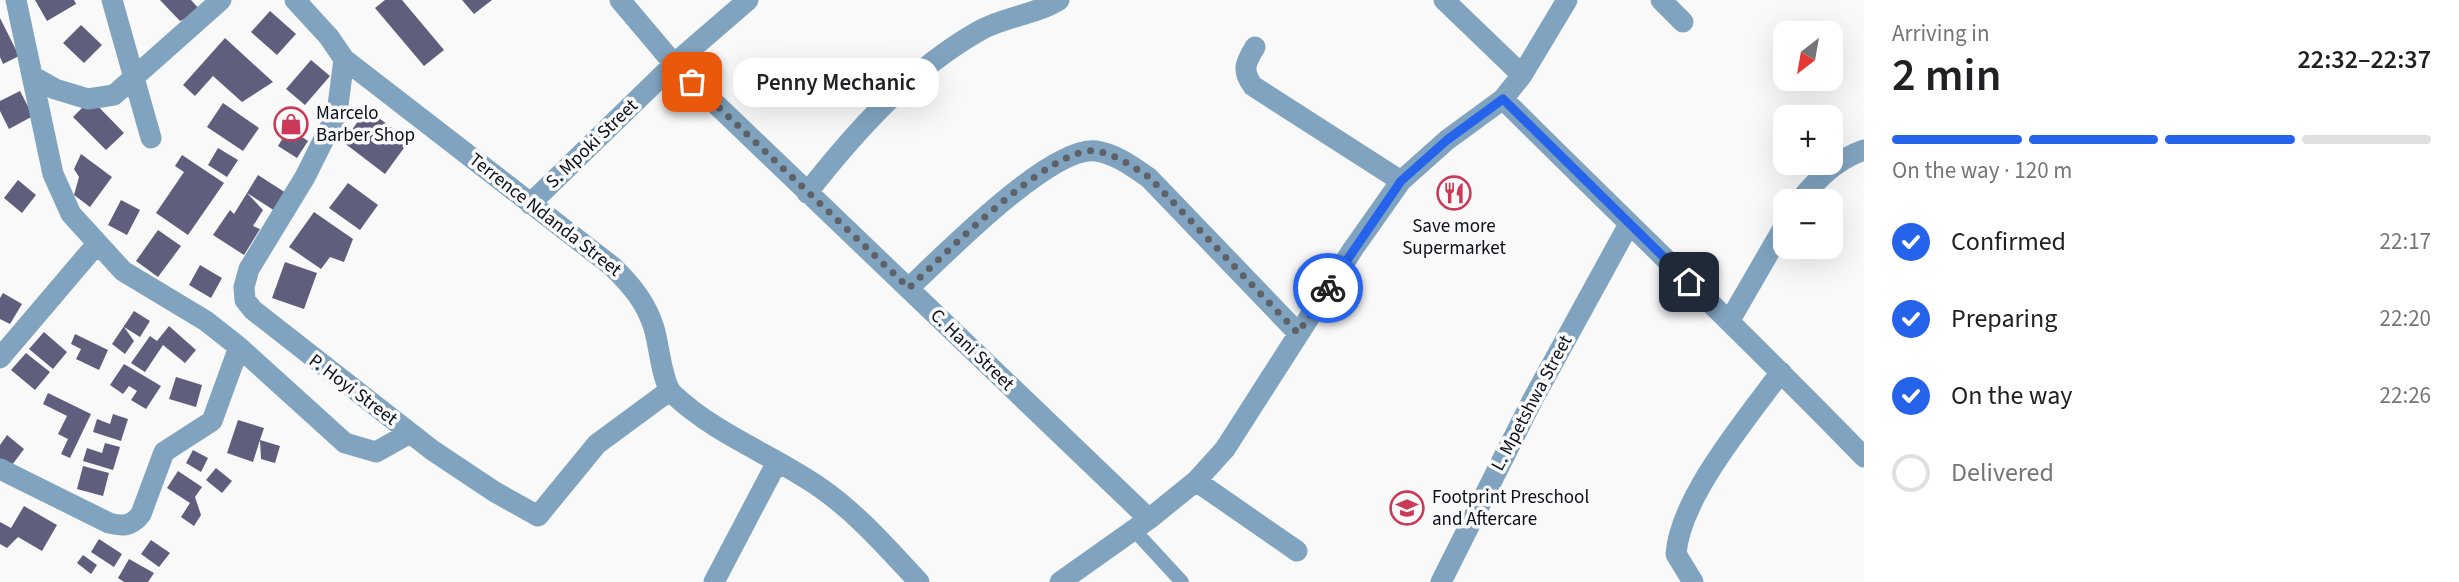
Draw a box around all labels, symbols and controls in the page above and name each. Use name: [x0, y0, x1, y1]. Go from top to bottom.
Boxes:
text: Arriving in: [1892, 17, 1990, 50]
north arrow: [1773, 21, 1843, 91]
map controls: [1773, 21, 1843, 259]
text: 22:32–22:37: [2298, 41, 2431, 78]
text: 2 min: [1892, 43, 2001, 108]
pin: [662, 52, 722, 112]
callout: Penny Mechanic: [734, 57, 940, 106]
icon: bag: [673, 63, 711, 101]
text: Penny Mechanic: [756, 66, 916, 99]
street label: S. Mpoki Street: [540, 93, 645, 195]
place label: Marcelo Barber Shop: [316, 100, 415, 149]
shop icon: Marcelo Barber Shop: [272, 105, 310, 143]
button: +: [1773, 105, 1843, 175]
street label: Terrence Ndanda Street: [463, 147, 627, 284]
text: On the way · 120 m: [1892, 154, 2072, 187]
restaurant icon: Save more Supermarket: [1435, 174, 1473, 212]
button: −: [1773, 189, 1843, 259]
place label: Save more Supermarket: [1402, 213, 1506, 262]
icon: check: [1892, 223, 1930, 261]
text: Confirmed: [1951, 223, 2066, 260]
text: 22:17: [2380, 225, 2431, 258]
pin: [1659, 252, 1719, 312]
courier: [1293, 253, 1363, 323]
icon: home: [1670, 263, 1708, 301]
icon: bike: [1309, 269, 1347, 307]
icon: check: [1892, 300, 1930, 338]
text: Preparing: [1951, 300, 2057, 337]
text: 22:20: [2380, 302, 2431, 335]
street label: C. Hani Street: [924, 303, 1021, 398]
street label: L. Mpetshwa Street: [1485, 330, 1579, 476]
street label: P. Hoyi Street: [303, 348, 403, 433]
icon: check: [1892, 377, 1930, 415]
text: On the way: [1951, 377, 2072, 414]
text: 22:26: [2380, 379, 2431, 412]
text: Delivered: [1951, 454, 2054, 491]
place label: Footprint Preschool and Aftercare: [1432, 484, 1589, 533]
school or university icon: Footprint Preschool and Aftercare: [1388, 489, 1426, 527]

